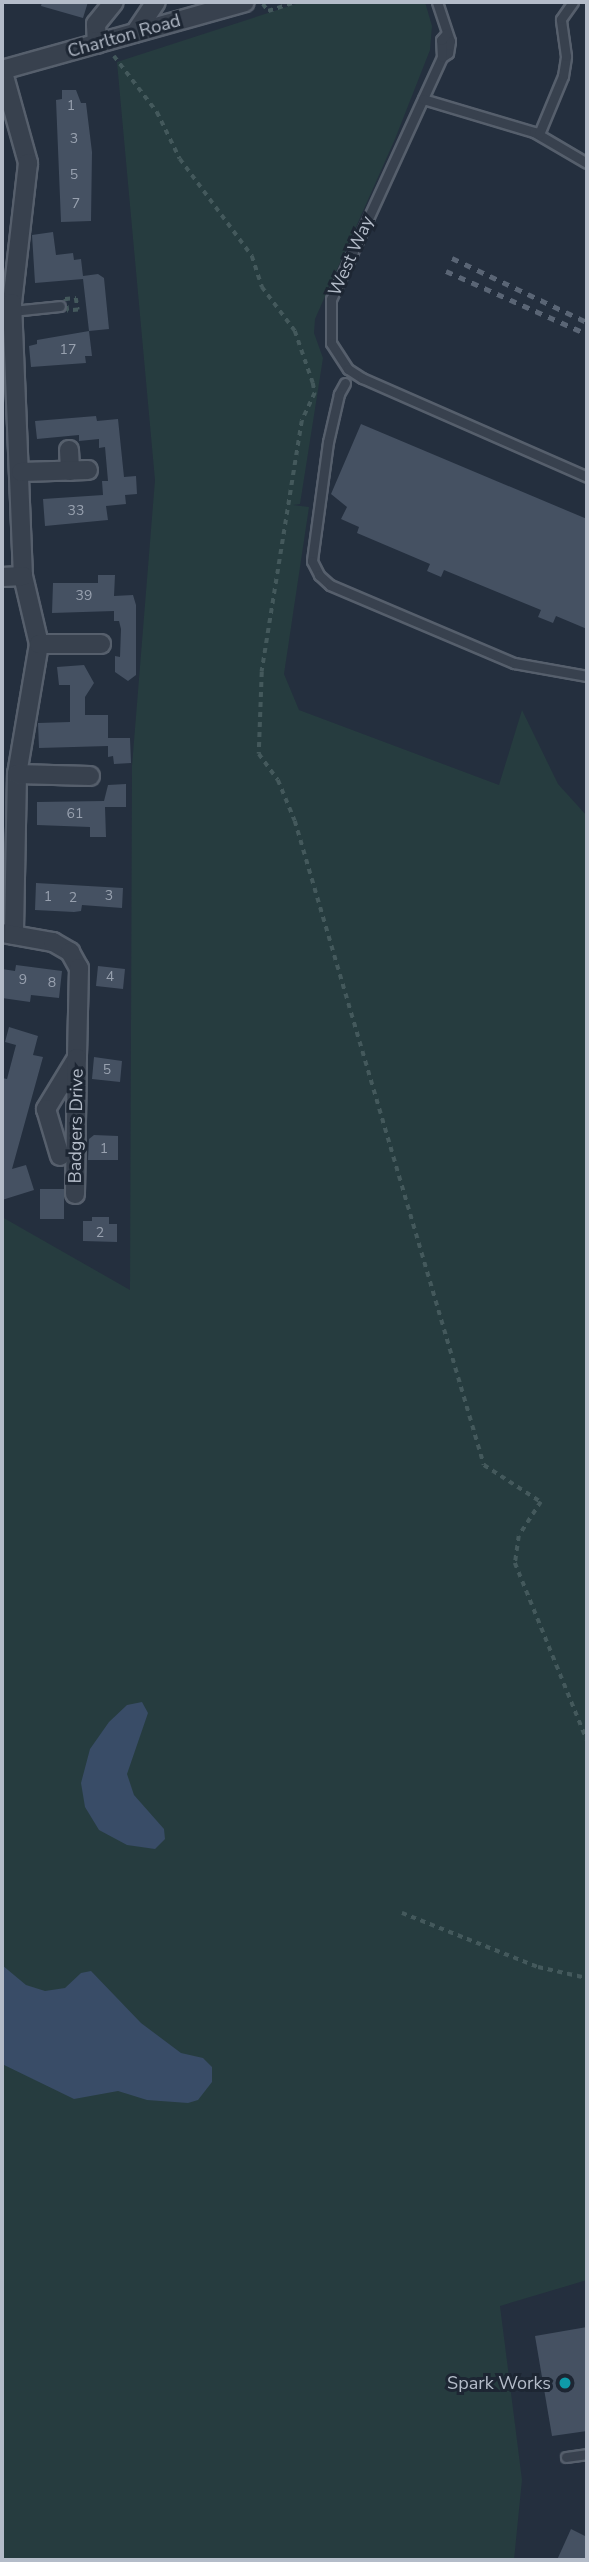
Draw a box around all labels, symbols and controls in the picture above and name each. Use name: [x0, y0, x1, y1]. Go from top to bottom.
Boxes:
street label: Charlton Road: [65, 10, 183, 62]
house number: 1: [67, 98, 75, 114]
house number: 3: [70, 131, 78, 147]
house number: 5: [70, 167, 78, 183]
house number: 7: [72, 196, 80, 212]
street label: West Way: [324, 213, 378, 299]
house number: 17: [60, 342, 76, 358]
house number: 33: [68, 503, 84, 519]
house number: 39: [76, 588, 92, 604]
house number: 61: [67, 806, 83, 822]
house number: 3: [105, 888, 113, 904]
house number: 1: [44, 889, 52, 905]
house number: 2: [69, 890, 77, 906]
house number: 4: [106, 969, 114, 985]
house number: 9: [19, 972, 27, 988]
house number: 8: [48, 975, 56, 991]
house number: 5: [103, 1062, 111, 1078]
street label: Badgers Drive: [64, 1068, 88, 1184]
house number: 1: [100, 1141, 108, 1157]
house number: 2: [96, 1225, 104, 1241]
place label: Spark Works: [447, 2372, 551, 2394]
marker: Spark Works: [557, 2375, 573, 2391]

